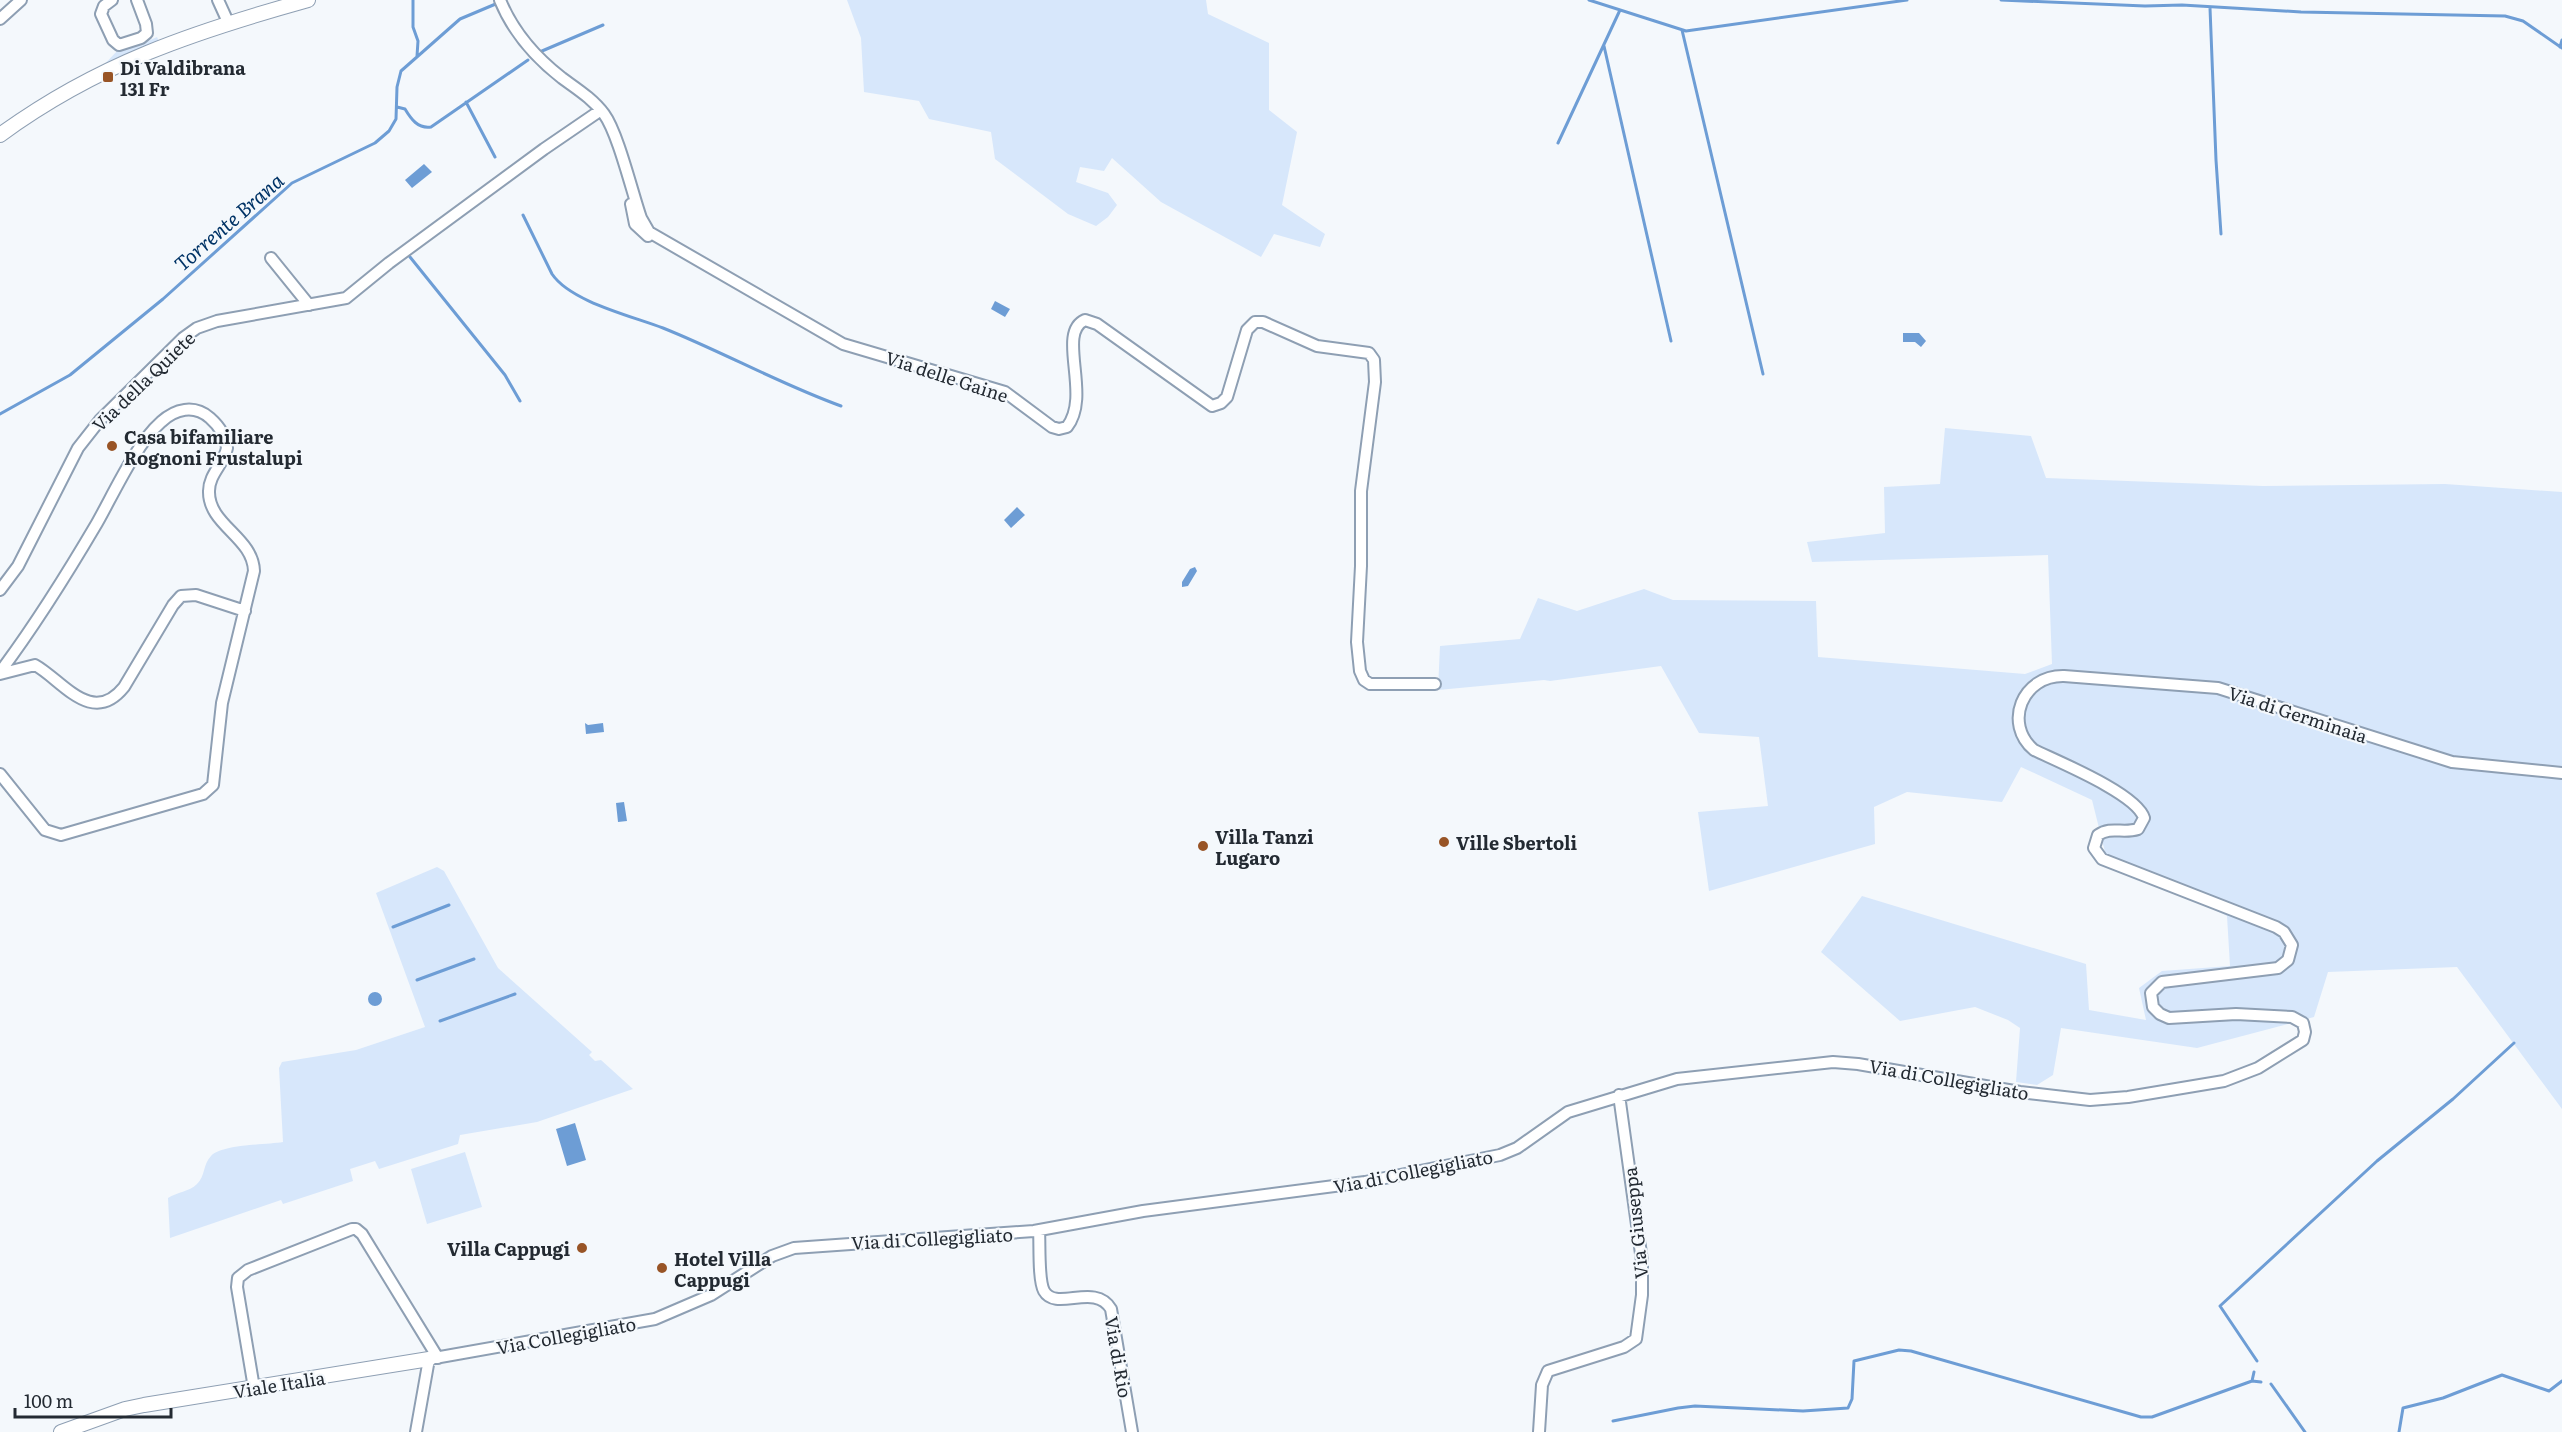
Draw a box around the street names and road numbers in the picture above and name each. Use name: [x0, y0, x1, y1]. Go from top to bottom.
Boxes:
street label: Via della Quiete: [85, 325, 201, 437]
street label: Via delle Gaine: [882, 343, 1012, 409]
street label: Via di Germinaia: [2225, 679, 2371, 749]
street label: Via di Collegigliato: [1867, 1052, 2031, 1106]
street label: Via di Collegigliato: [1331, 1142, 1495, 1200]
street label: Via Giuseppa: [1616, 1165, 1654, 1280]
street label: Via di Collegigliato: [850, 1220, 1014, 1256]
street label: Via Collegigliato: [494, 1309, 638, 1361]
street label: Via di Rio: [1099, 1314, 1139, 1400]
street label: Viale Italia: [231, 1363, 327, 1405]

